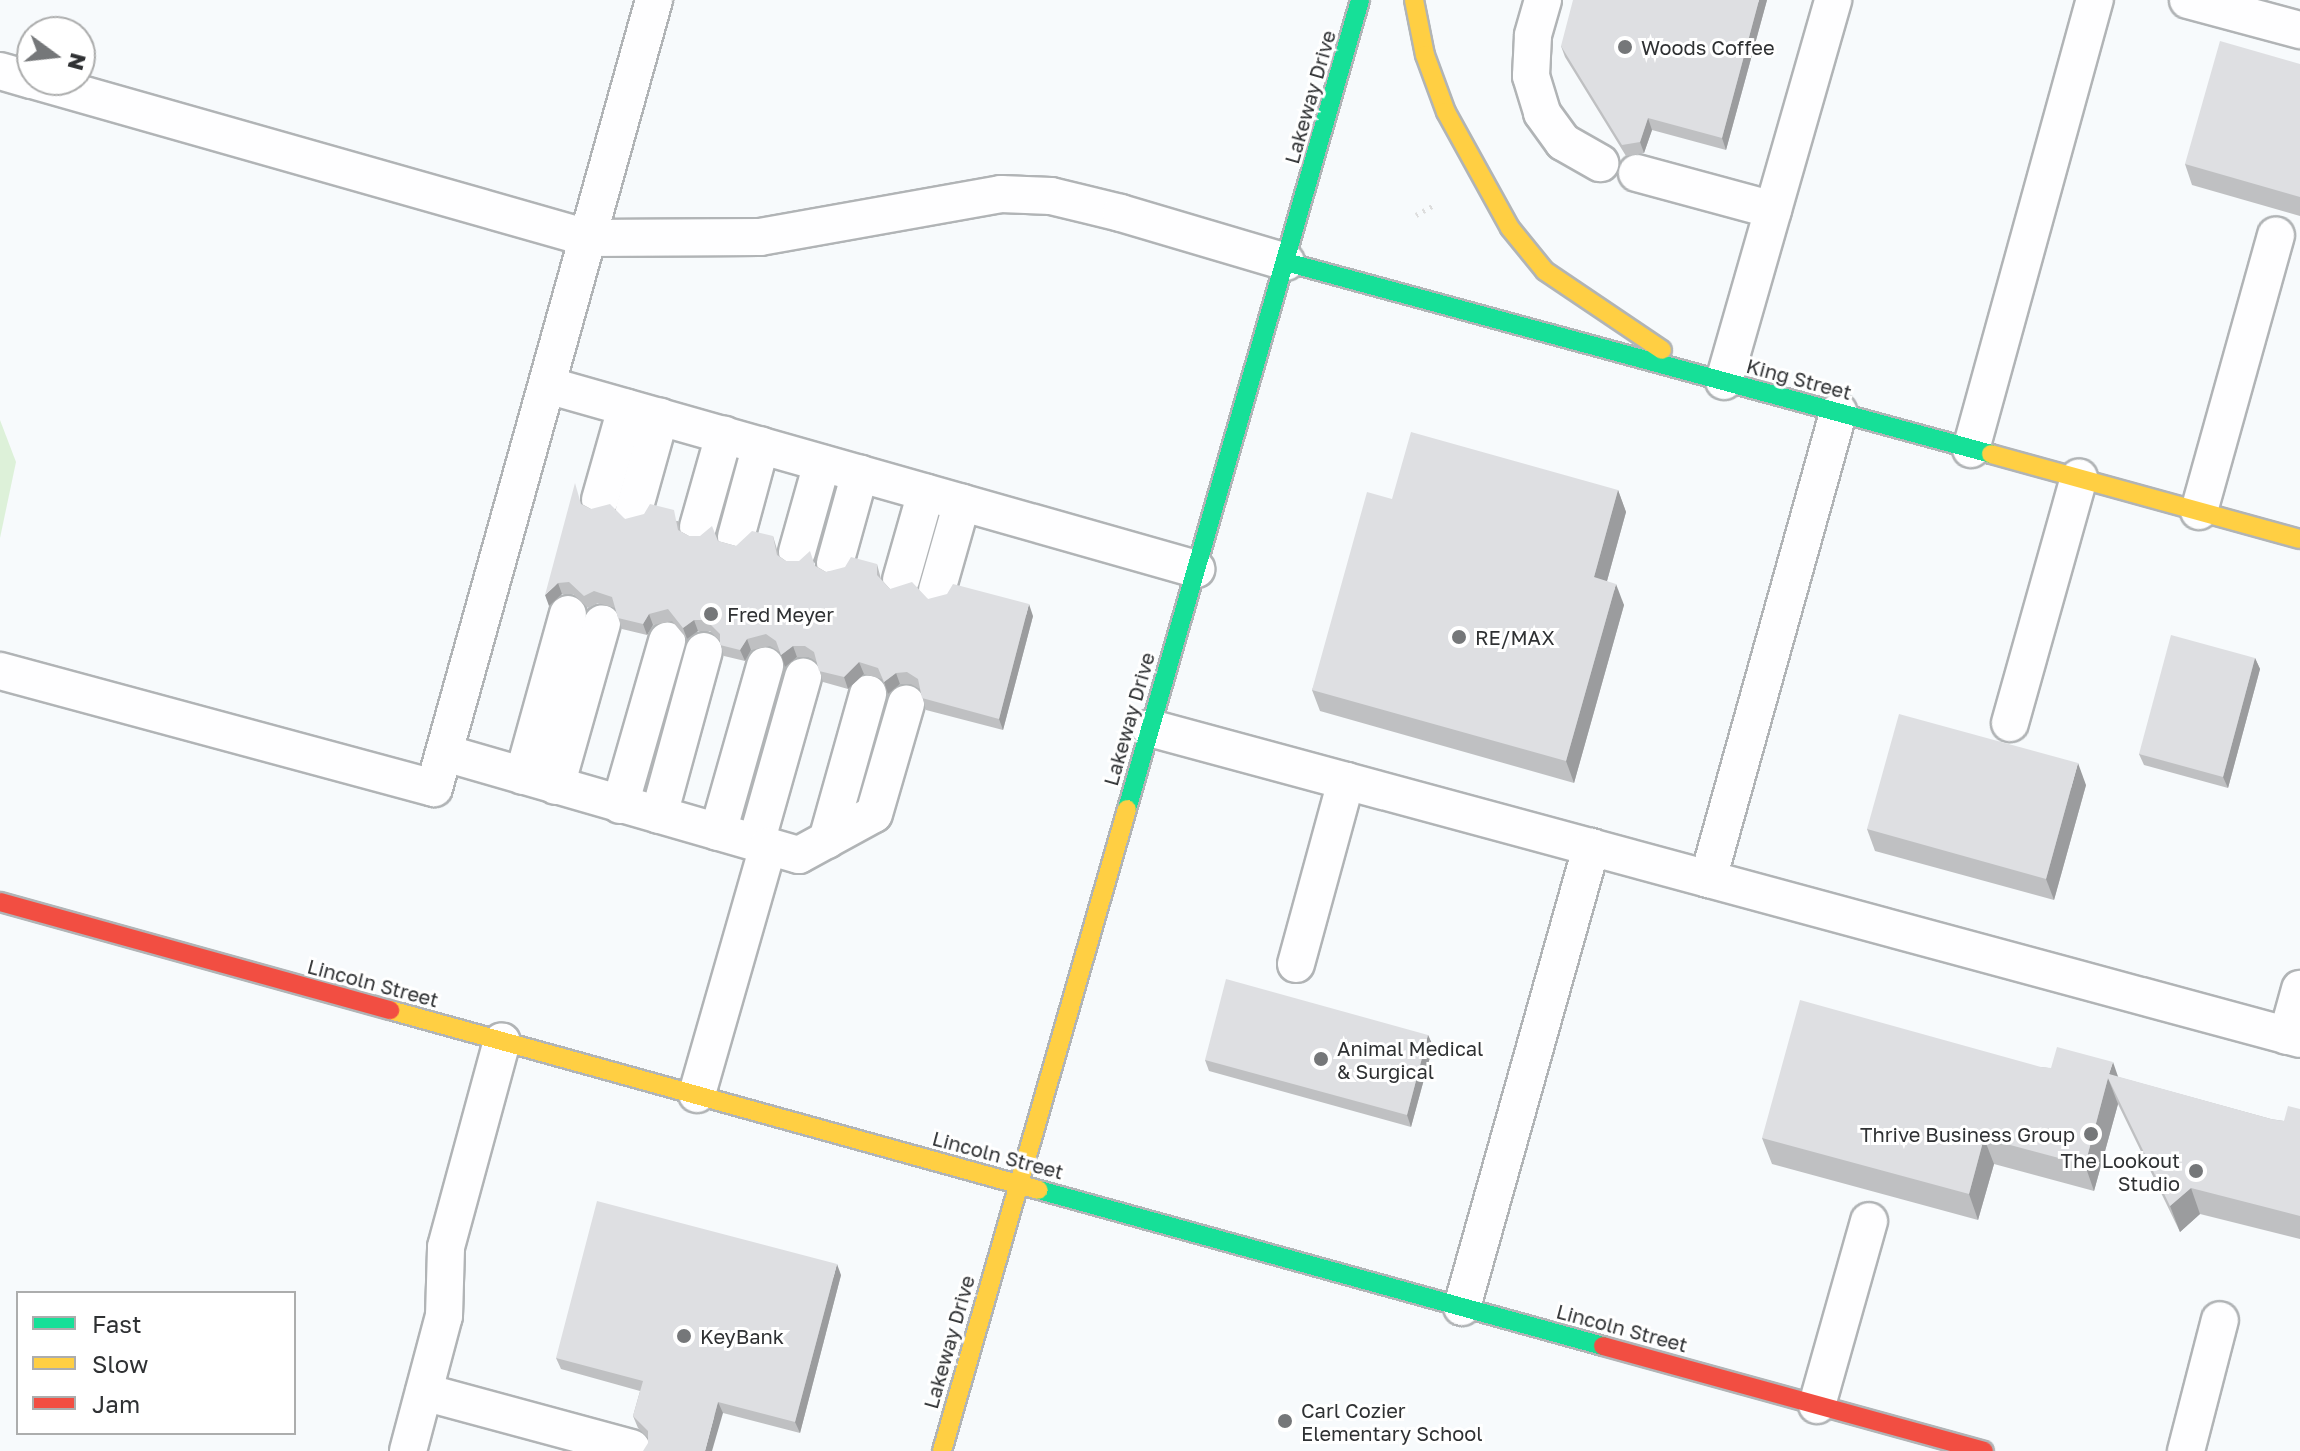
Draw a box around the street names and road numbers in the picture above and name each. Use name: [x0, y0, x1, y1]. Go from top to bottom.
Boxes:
street label: Lakeway Drive: [1279, 28, 1341, 166]
street label: King Street: [1744, 353, 1854, 405]
street label: Lakeway Drive: [1098, 650, 1160, 788]
street label: Lincoln Street: [305, 954, 441, 1012]
street label: Lincoln Street: [930, 1126, 1066, 1184]
street label: Lakeway Drive: [918, 1273, 980, 1411]
street label: Lincoln Street: [1554, 1299, 1690, 1357]

